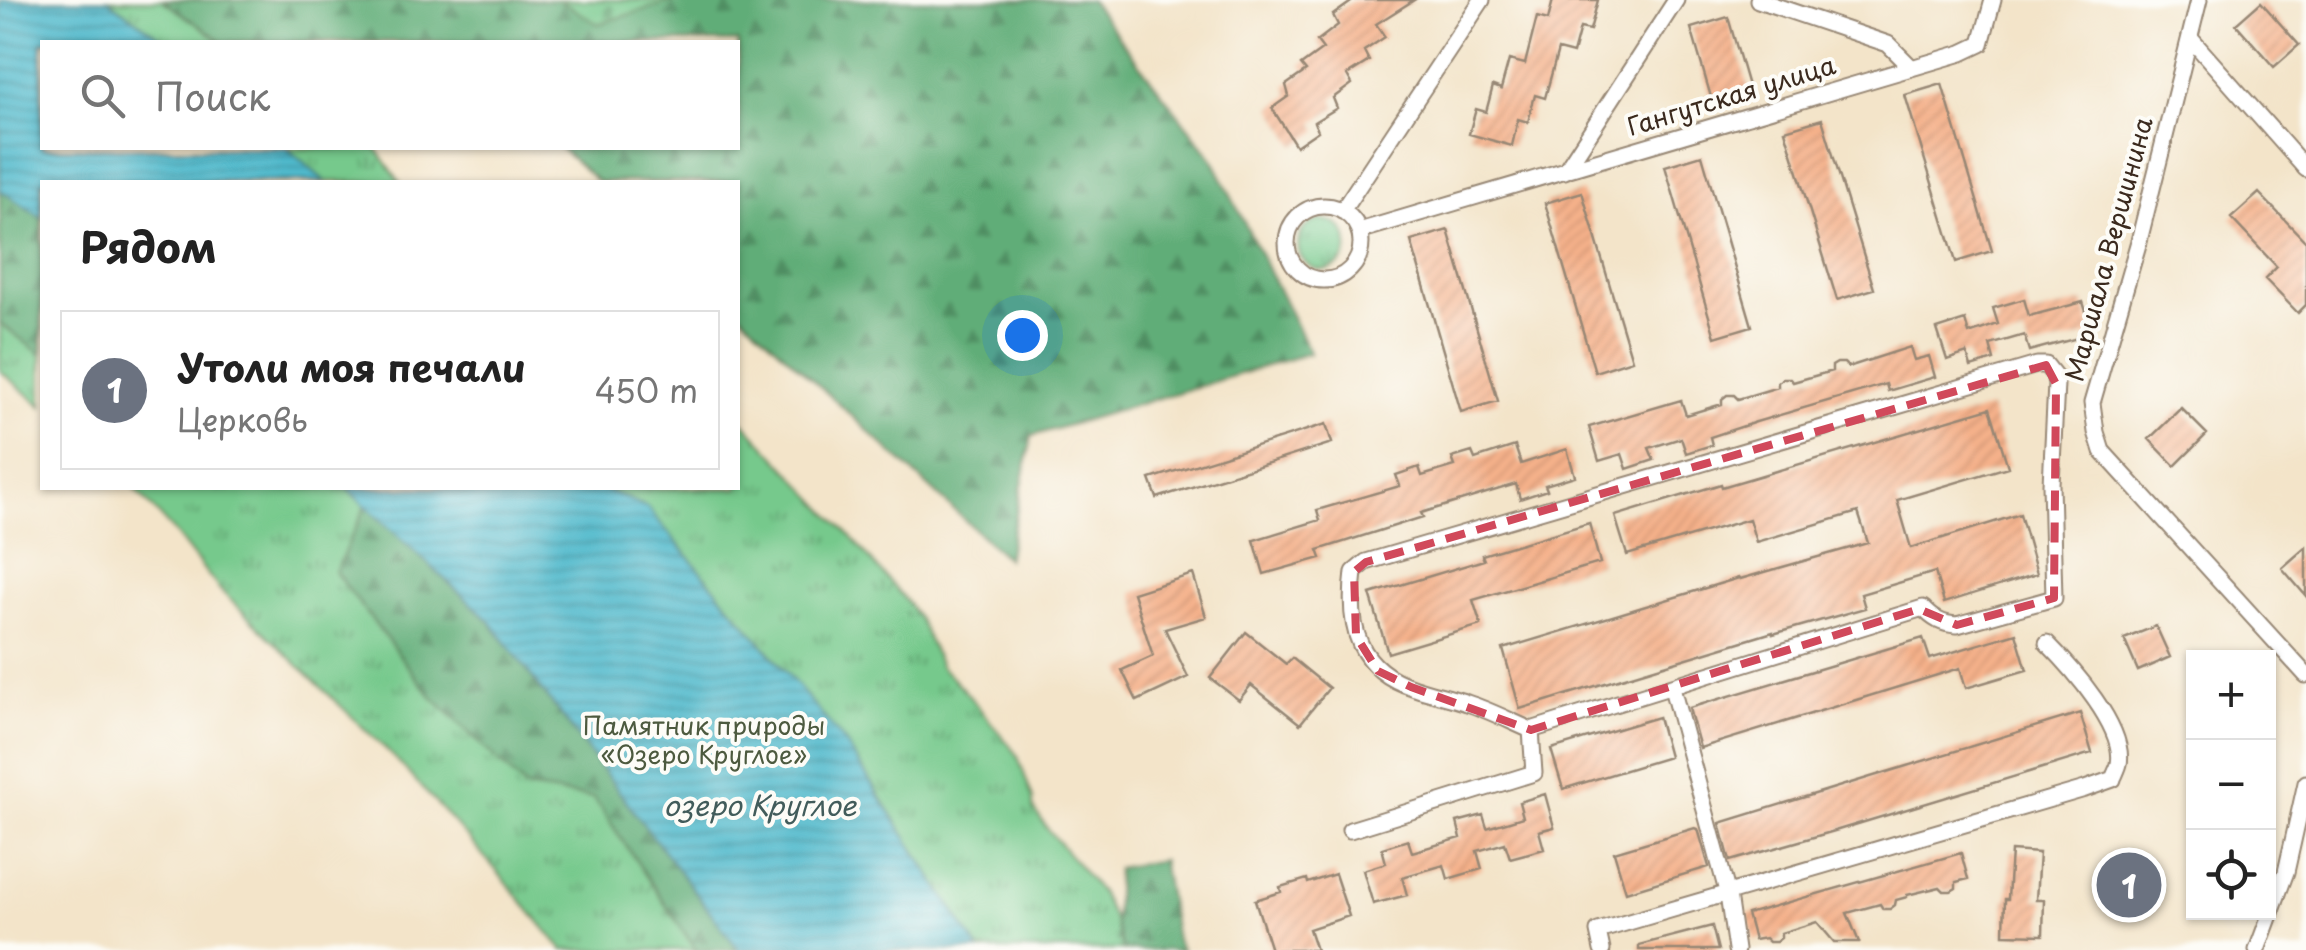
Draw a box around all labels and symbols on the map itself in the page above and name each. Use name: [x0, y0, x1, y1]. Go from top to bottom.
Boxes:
street label: Гангутская улица: [1622, 45, 1840, 145]
street label: Маршала Вершинина: [2054, 112, 2162, 385]
your location: [997, 310, 1048, 361]
park label: Памятник природы «Озеро Круглое»: [583, 706, 825, 773]
water label: озеро Круглое: [664, 783, 858, 826]
pin: 1: [2096, 848, 2162, 922]

